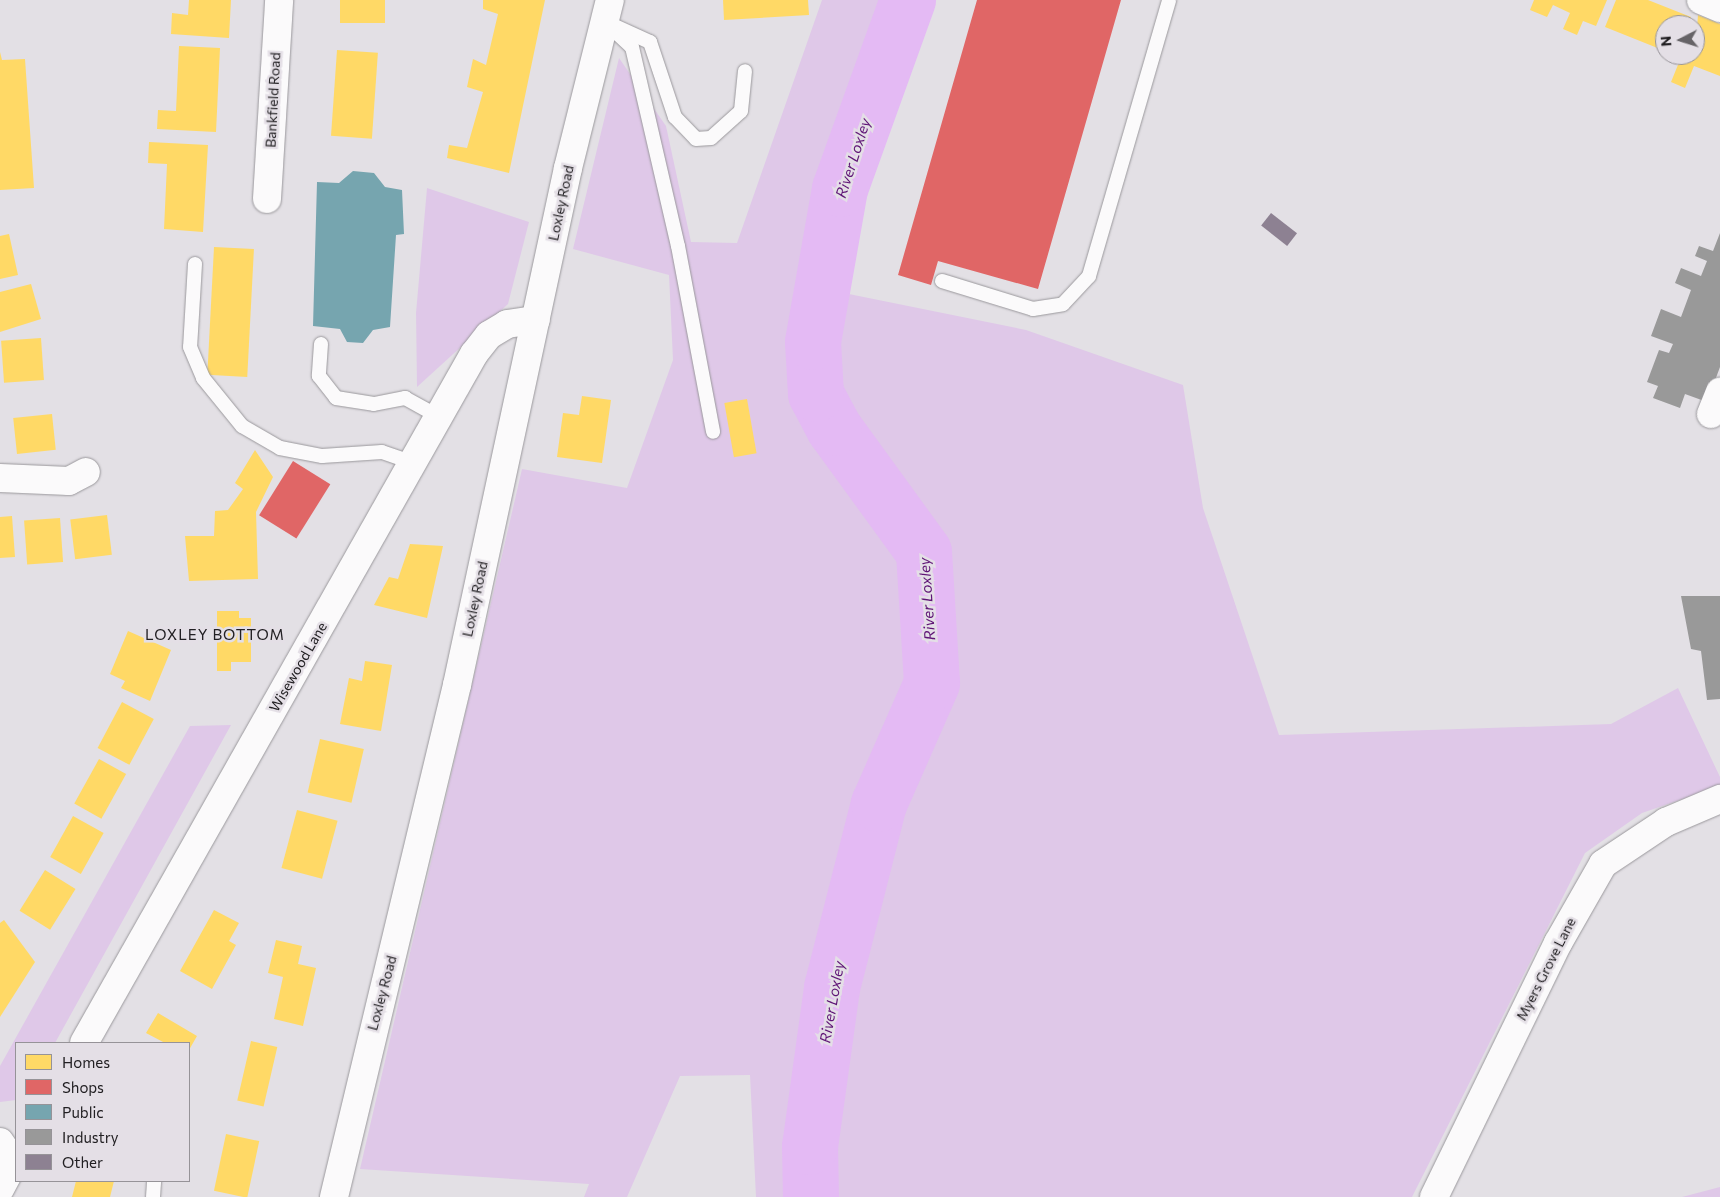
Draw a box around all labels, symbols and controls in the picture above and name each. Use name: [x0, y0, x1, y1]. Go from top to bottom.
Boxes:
north arrow: [1655, 15, 1705, 65]
text: N: [1657, 35, 1674, 47]
street label: Bankfield Road: [262, 52, 284, 148]
water label: River Loxley: [832, 116, 874, 200]
street label: Loxley Road: [545, 164, 577, 242]
water label: River Loxley: [915, 557, 939, 641]
street label: Loxley Road: [459, 560, 491, 638]
street label: Wisewood Lane: [266, 619, 330, 715]
district label: LOXLEY BOTTOM: [143, 626, 287, 644]
street label: Myers Grove Lane: [1513, 915, 1579, 1023]
street label: Loxley Road: [364, 954, 400, 1032]
water label: River Loxley: [816, 960, 848, 1044]
legend: [15, 1042, 190, 1182]
text: Homes: [62, 1053, 110, 1071]
text: Shops: [62, 1078, 104, 1096]
text: Public: [62, 1103, 104, 1121]
text: Industry: [62, 1128, 119, 1146]
text: Other: [62, 1153, 103, 1171]

